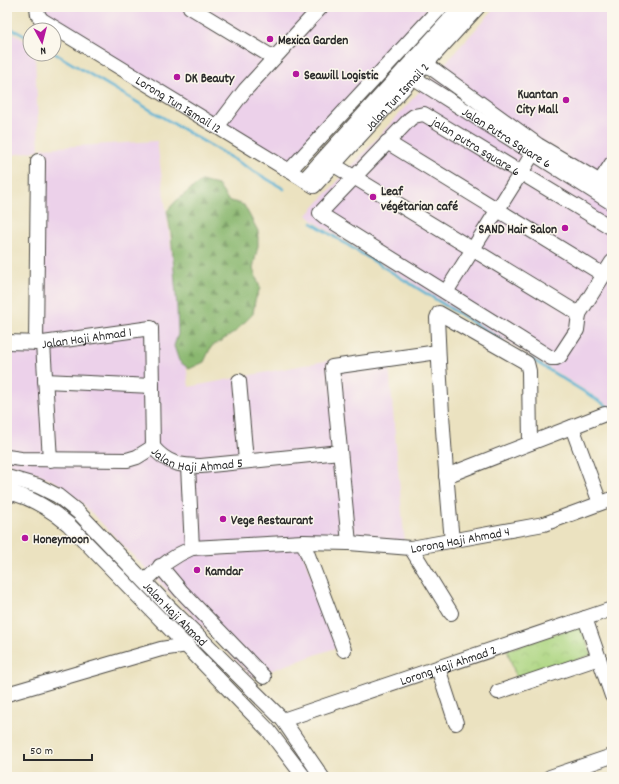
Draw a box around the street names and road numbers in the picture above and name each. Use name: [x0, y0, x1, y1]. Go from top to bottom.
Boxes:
street label: Jalan Tun Ismail 2: [362, 59, 435, 137]
street label: Lorong Tun Ismail 12: [131, 72, 224, 139]
street label: Jalan Putra Square 6: [457, 104, 554, 174]
street label: jalan putra square 6: [426, 113, 523, 182]
street label: Jalan Haji Ahmad 1: [41, 324, 133, 355]
street label: Jalan Haji Ahmad 5: [146, 444, 244, 478]
street label: Lorong Haji Ahmad 4: [409, 523, 512, 560]
street label: Jalan Haji Ahmad: [137, 578, 211, 652]
street label: Lorong Haji Ahmad 2: [398, 642, 500, 692]

